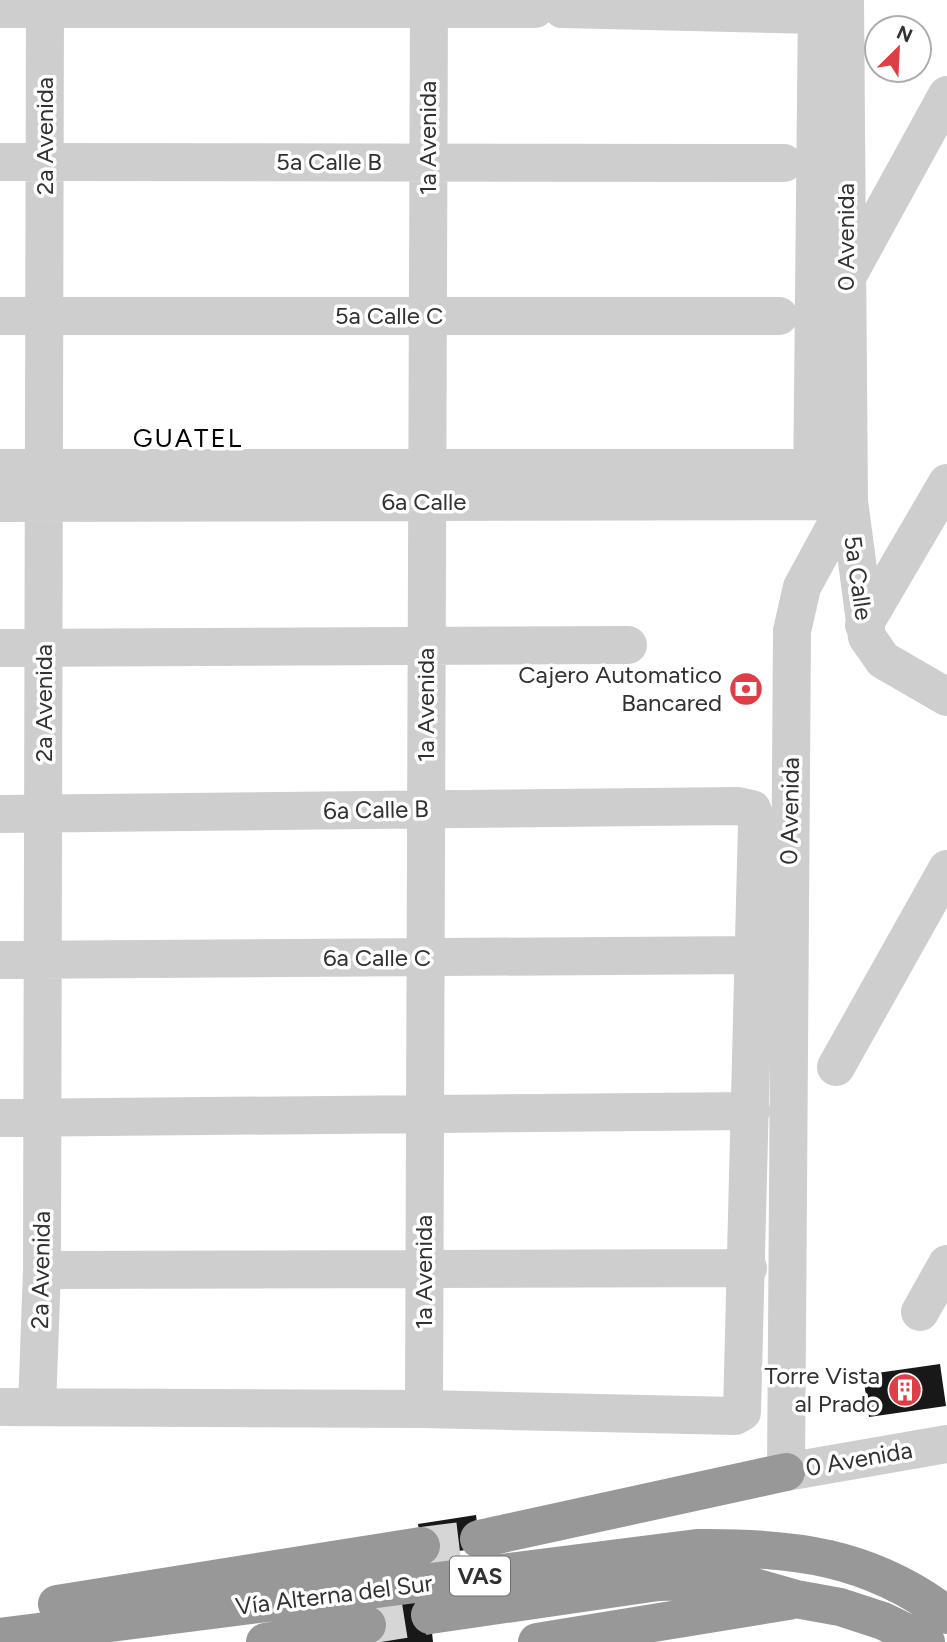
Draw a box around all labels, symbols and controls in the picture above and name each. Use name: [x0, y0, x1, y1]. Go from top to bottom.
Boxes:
north arrow: [863, 14, 933, 84]
text: N: [893, 20, 916, 47]
street label: 2a Avenida: [30, 77, 59, 195]
street label: 1a Avenida: [413, 81, 442, 195]
street label: 5a Calle B: [276, 147, 382, 176]
street label: 0 Avenida: [831, 183, 860, 291]
street label: 5a Calle C: [335, 301, 443, 330]
district label: GUATEL: [133, 422, 243, 454]
street label: 6a Calle: [382, 487, 466, 516]
street label: 5a Calle: [838, 534, 879, 622]
street label: 2a Avenida: [29, 644, 58, 762]
street label: 1a Avenida: [411, 648, 440, 762]
place label: Cajero Automatico Bancared: [518, 660, 722, 717]
bank icon: Cajero Automatico Bancared: [727, 670, 765, 708]
street label: 0 Avenida: [774, 757, 805, 865]
street label: 6a Calle B: [323, 794, 429, 825]
street label: 6a Calle C: [323, 943, 431, 972]
street label: 2a Avenida: [25, 1211, 56, 1329]
street label: 1a Avenida: [409, 1215, 438, 1329]
place label: Torre Vista al Prado: [764, 1361, 880, 1418]
building icon: Torre Vista al Prado: [886, 1371, 924, 1409]
street label: 0 Avenida: [803, 1435, 915, 1482]
road number: VAS: [450, 1556, 510, 1596]
street label: Vía Alterna del Sur: [234, 1568, 434, 1621]

